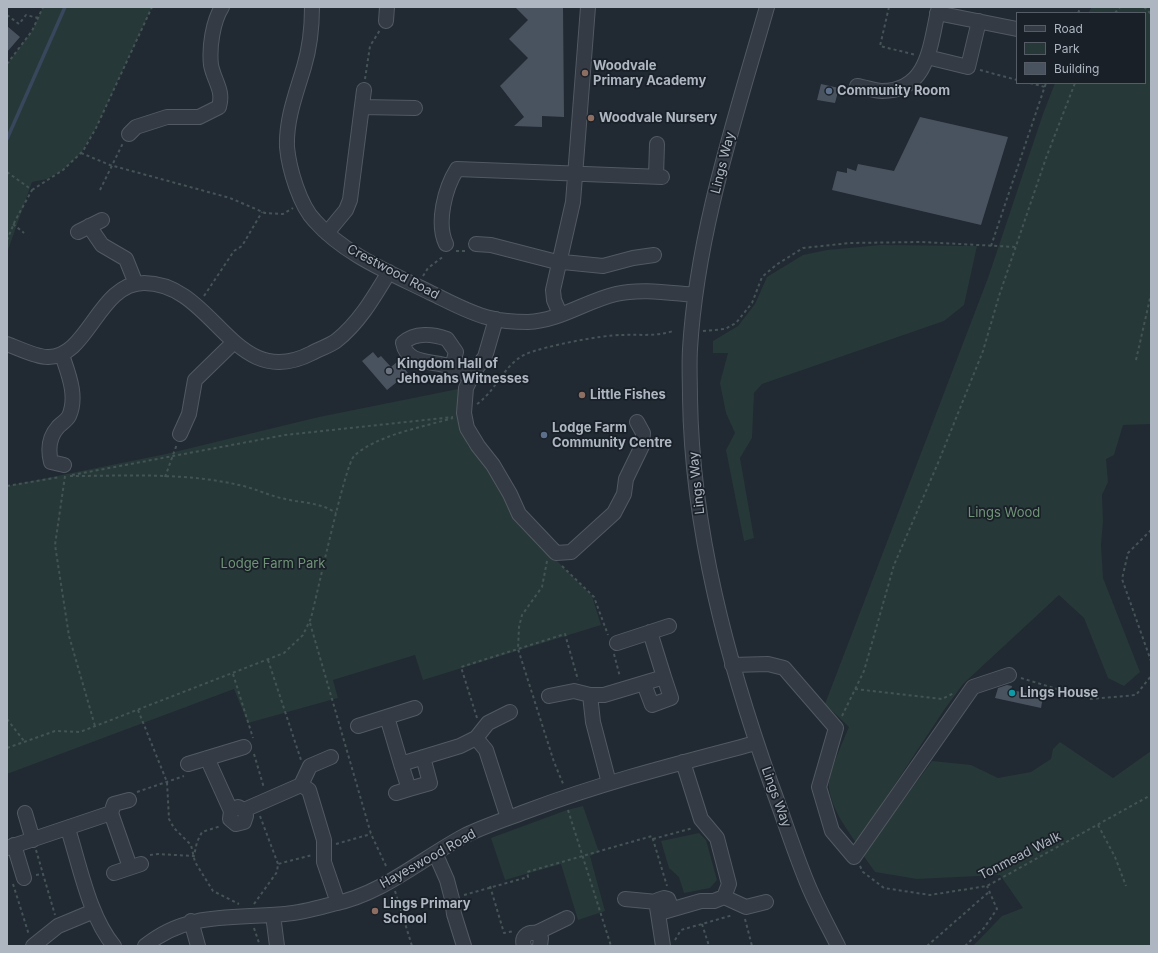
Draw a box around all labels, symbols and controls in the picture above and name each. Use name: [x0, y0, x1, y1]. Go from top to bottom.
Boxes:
legend: [1016, 12, 1146, 84]
text: Road: [1054, 21, 1083, 36]
text: Park: [1054, 41, 1080, 56]
place label: Woodvale Primary Academy: [593, 58, 706, 89]
text: Building: [1054, 61, 1099, 76]
marker: Woodvale Primary Academy: [580, 68, 590, 78]
place label: Community Room: [837, 83, 950, 99]
marker: Community Room: [824, 86, 834, 96]
place label: Woodvale Nursery: [599, 110, 717, 126]
marker: Woodvale Nursery: [586, 113, 596, 123]
street label: Lings Way: [708, 130, 738, 196]
street label: Crestwood Road: [344, 241, 442, 303]
place label: Kingdom Hall of Jehovahs Witnesses: [397, 356, 529, 387]
marker: Kingdom Hall of Jehovahs Witnesses: [384, 366, 394, 376]
place label: Little Fishes: [590, 387, 666, 403]
marker: Little Fishes: [577, 390, 587, 400]
place label: Lodge Farm Community Centre: [552, 420, 672, 451]
marker: Lodge Farm Community Centre: [539, 430, 549, 440]
street label: Lings Way: [686, 451, 708, 515]
park label: Lings Wood: [968, 505, 1040, 521]
park label: Lodge Farm Park: [221, 556, 325, 572]
place label: Lings House: [1020, 685, 1098, 701]
marker: Lings House: [1007, 688, 1017, 698]
street label: Lings Way: [758, 765, 794, 829]
street label: Hayeswood Road: [377, 826, 479, 892]
street label: Tonmead Walk: [976, 828, 1064, 884]
place label: Lings Primary School: [383, 896, 471, 927]
marker: Lings Primary School: [370, 906, 380, 916]

